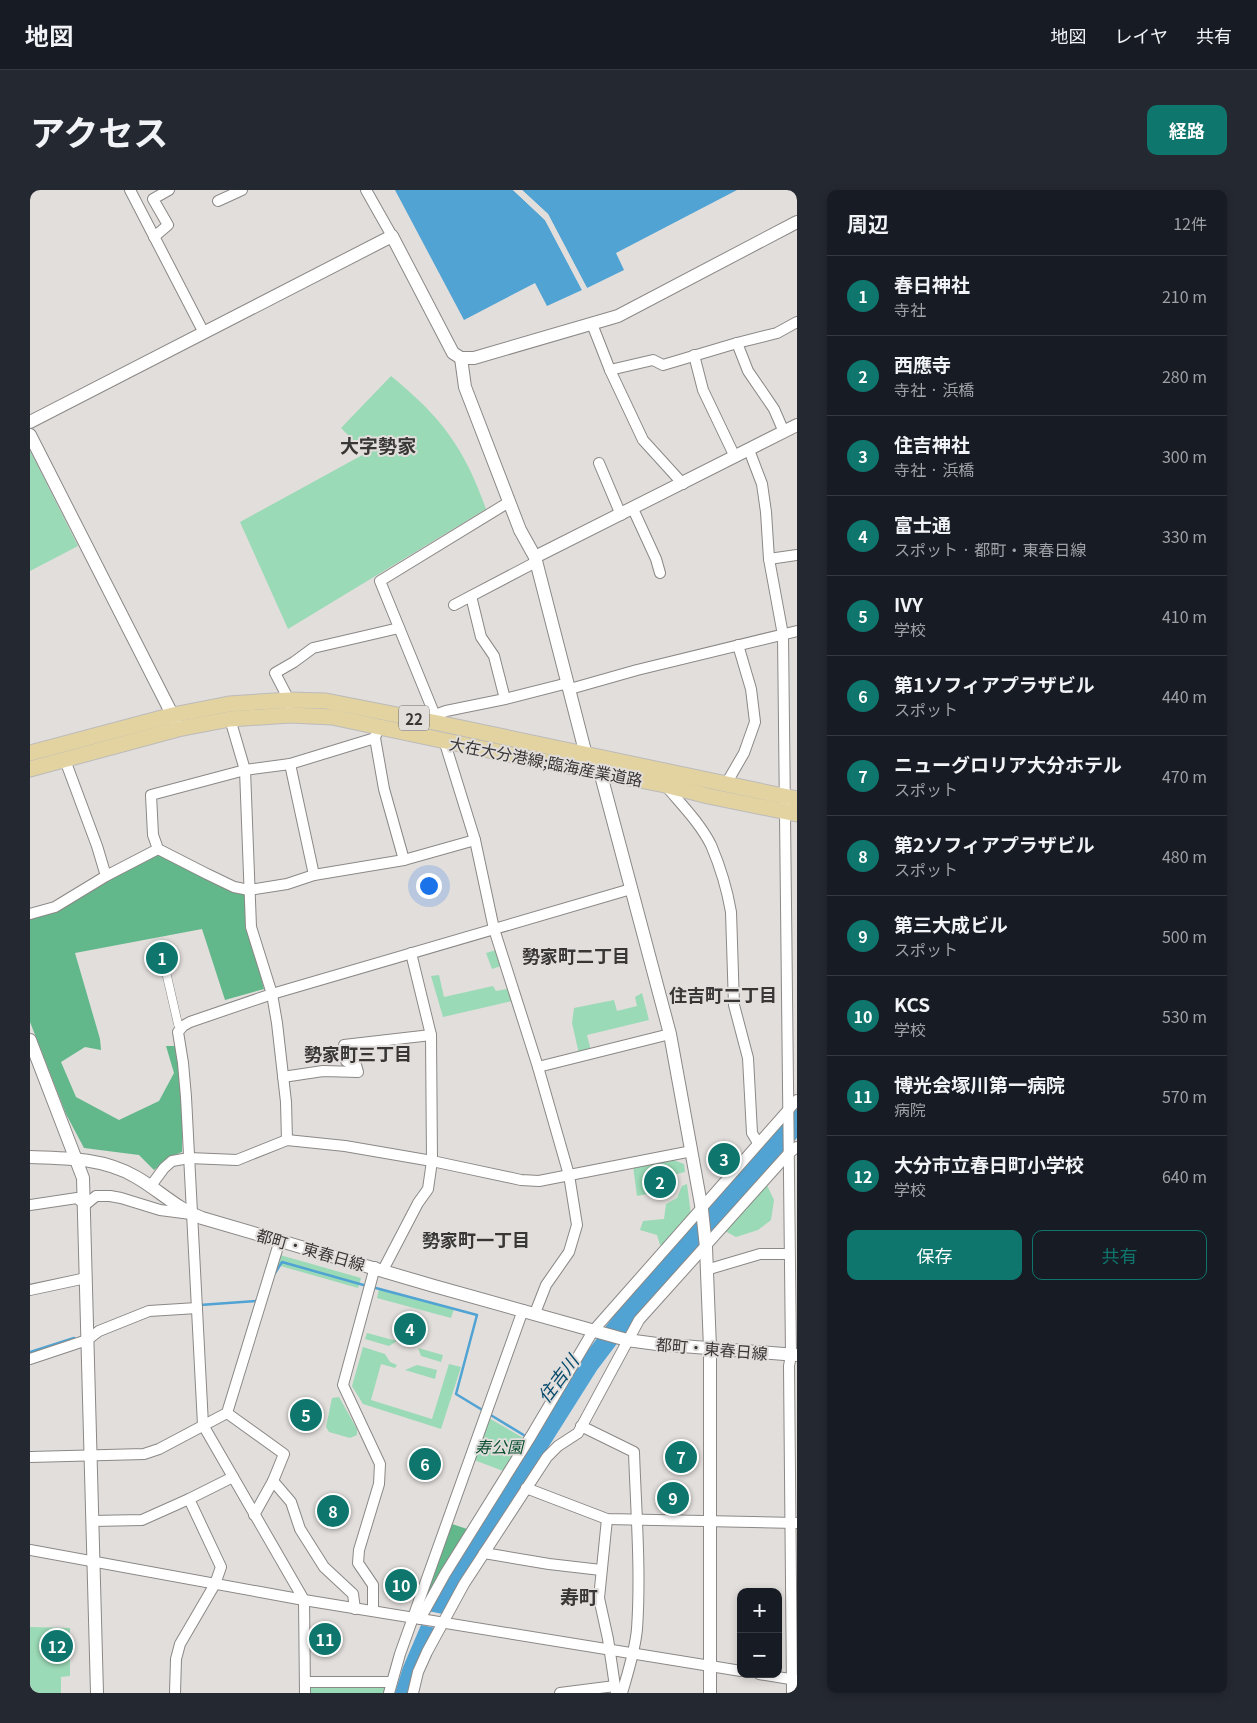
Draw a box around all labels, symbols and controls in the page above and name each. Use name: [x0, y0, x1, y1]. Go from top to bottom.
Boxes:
text: 地図: [25, 17, 73, 52]
text: 地図: [1051, 22, 1087, 48]
text: レイヤ: [1115, 22, 1168, 48]
text: 共有: [1196, 22, 1232, 48]
text: アクセス: [30, 105, 168, 156]
button: 経路: [1147, 105, 1227, 155]
text: 周辺: [847, 208, 889, 238]
text: 12件: [1173, 211, 1207, 235]
text: 春日神社: [894, 270, 970, 297]
text: 1: [858, 284, 868, 308]
text: 210 m: [1162, 284, 1207, 308]
text: 寺社: [894, 297, 926, 321]
text: 西應寺: [894, 350, 951, 377]
text: 2: [858, 364, 868, 388]
text: 280 m: [1162, 364, 1207, 388]
text: 寺社 · 浜橋: [894, 377, 974, 401]
text: 住吉神社: [894, 430, 970, 457]
district label: 大字勢家: [340, 431, 416, 458]
text: 3: [858, 444, 868, 468]
text: 300 m: [1162, 444, 1207, 468]
text: 寺社 · 浜橋: [894, 457, 974, 481]
text: 富士通: [894, 510, 951, 537]
text: 4: [858, 524, 868, 548]
text: 330 m: [1162, 524, 1207, 548]
text: スポット · 都町・東春日線: [894, 537, 1086, 561]
text: IVY: [894, 590, 923, 617]
text: 5: [858, 604, 868, 628]
text: 410 m: [1162, 604, 1207, 628]
text: 学校: [894, 617, 926, 641]
text: 第1ソフィアプラザビル: [894, 670, 1095, 697]
text: 6: [858, 684, 868, 708]
text: 440 m: [1162, 684, 1207, 708]
text: スポット: [894, 697, 958, 721]
road number: 22: [399, 706, 429, 730]
street label: 大在大分港線;臨海産業道路: [447, 730, 645, 792]
text: ニューグロリア大分ホテル: [894, 750, 1122, 777]
text: 7: [858, 764, 868, 788]
text: 470 m: [1162, 764, 1207, 788]
text: スポット: [894, 777, 958, 801]
text: 第2ソフィアプラザビル: [894, 830, 1095, 857]
text: 8: [858, 844, 868, 868]
text: 480 m: [1162, 844, 1207, 868]
text: スポット: [894, 857, 958, 881]
your location: [416, 873, 442, 899]
text: 第三大成ビル: [894, 910, 1008, 937]
text: 9: [858, 924, 868, 948]
text: 500 m: [1162, 924, 1207, 948]
text: スポット: [894, 937, 958, 961]
pin: 1: [146, 939, 178, 977]
district label: 勢家町二丁目: [522, 942, 630, 968]
district label: 住吉町二丁目: [669, 981, 777, 1007]
text: KCS: [894, 990, 930, 1017]
text: 10: [854, 1004, 872, 1028]
text: 530 m: [1162, 1004, 1207, 1028]
text: 学校: [894, 1017, 926, 1041]
district label: 勢家町三丁目: [304, 1040, 412, 1066]
text: 博光会塚川第一病院: [894, 1070, 1065, 1097]
text: 11: [854, 1084, 872, 1108]
text: 570 m: [1162, 1084, 1207, 1108]
text: 病院: [894, 1097, 926, 1121]
pin: 3: [708, 1140, 740, 1178]
text: 大分市立春日町小学校: [894, 1150, 1084, 1177]
pin: 2: [644, 1163, 676, 1201]
text: 12: [854, 1164, 872, 1188]
text: 640 m: [1162, 1164, 1207, 1188]
text: 学校: [894, 1177, 926, 1201]
street label: 都町・東春日線: [254, 1222, 368, 1276]
district label: 勢家町一丁目: [422, 1226, 530, 1252]
button: 保存: [847, 1230, 1022, 1280]
button: 共有: [1032, 1230, 1207, 1280]
pin: 4: [394, 1310, 426, 1348]
street label: 都町・東春日線: [655, 1331, 769, 1365]
water label: 住吉川: [530, 1347, 585, 1407]
pin: 5: [290, 1396, 322, 1434]
park label: 寿公園: [475, 1434, 525, 1458]
pin: 7: [665, 1438, 697, 1476]
pin: 6: [409, 1445, 441, 1483]
pin: 9: [657, 1479, 689, 1517]
pin: 8: [317, 1492, 349, 1530]
pin: 10: [385, 1566, 417, 1604]
district label: 寿町: [560, 1582, 598, 1609]
map controls: [737, 1588, 782, 1678]
button: +: [737, 1588, 782, 1633]
pin: 11: [309, 1620, 341, 1658]
pin: 12: [41, 1627, 73, 1665]
button: −: [737, 1633, 782, 1678]

